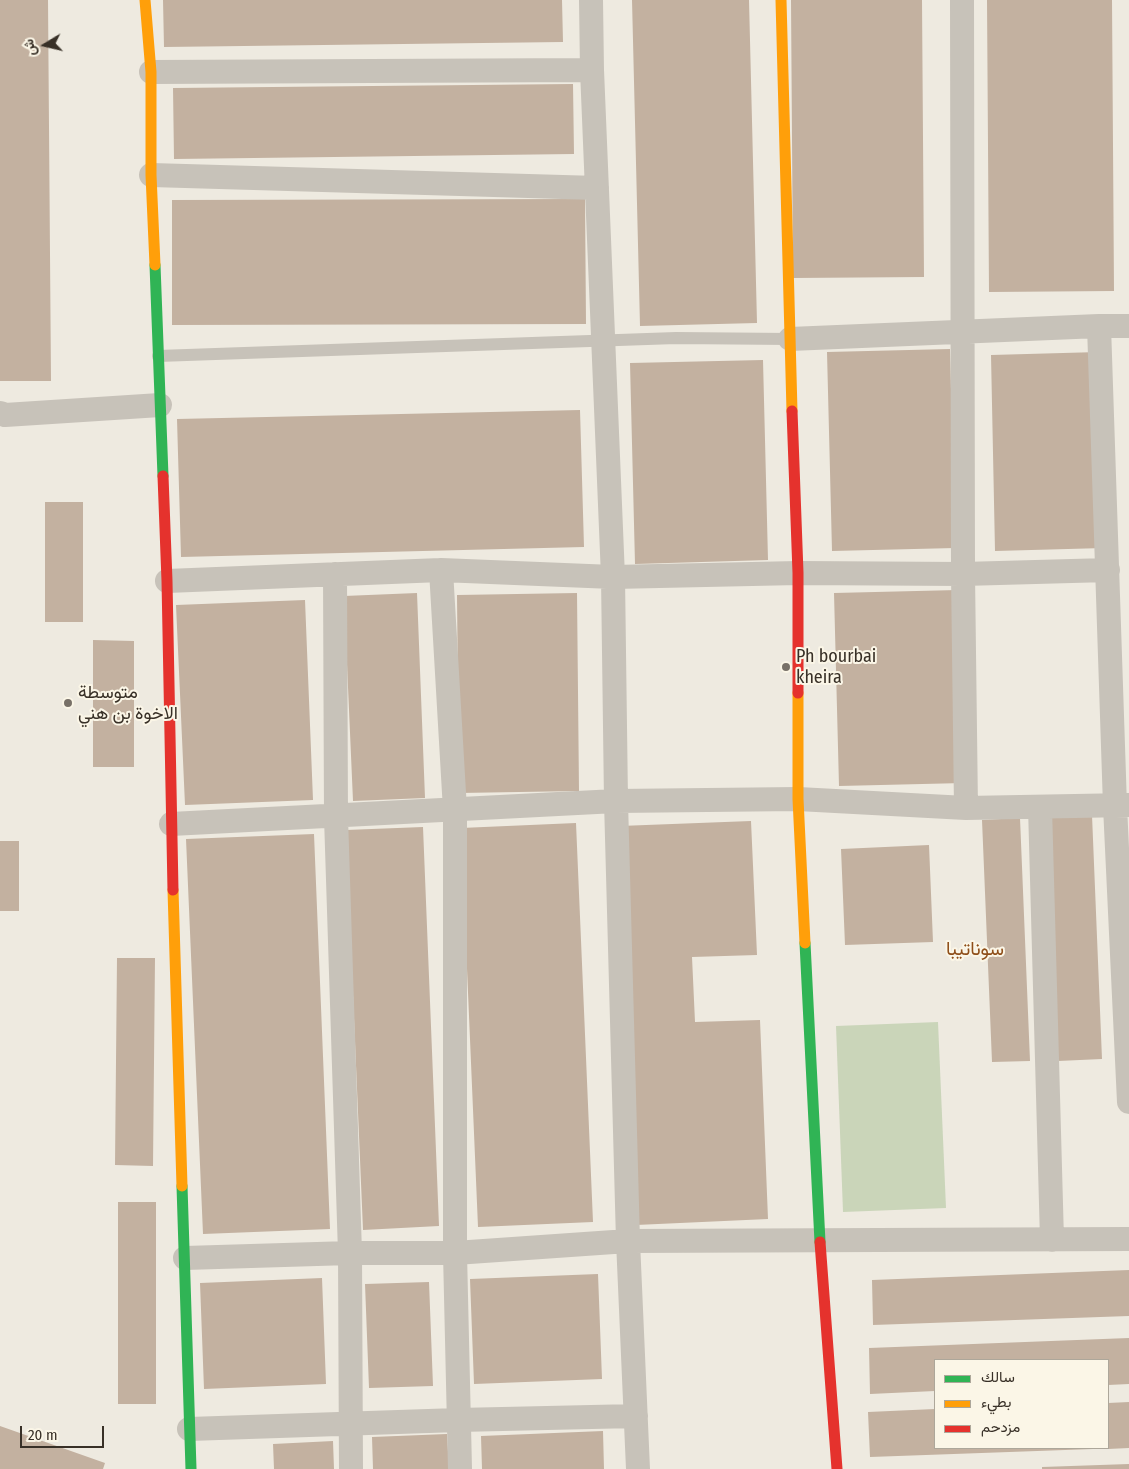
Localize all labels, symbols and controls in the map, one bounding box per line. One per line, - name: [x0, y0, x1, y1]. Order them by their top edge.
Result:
- north arrow: [20, 20, 70, 70]
- text: ش: [20, 38, 39, 57]
- place label: Ph bourbai kheira: [796, 646, 876, 689]
- marker: Ph bourbai kheira: [780, 661, 792, 673]
- place label: متوسطة الاخوة بن هني: [78, 682, 178, 724]
- marker: متوسطة الاخوة بن هني: [62, 697, 74, 709]
- district label: سوناتيبا: [946, 939, 1004, 961]
- legend: [934, 1359, 1109, 1449]
- text: سالك: [981, 1368, 1015, 1386]
- text: بطيء: [981, 1393, 1011, 1411]
- scale bar: [22, 1416, 106, 1448]
- text: مزدحم: [981, 1418, 1020, 1436]
- text: 20 m: [28, 1426, 58, 1444]

